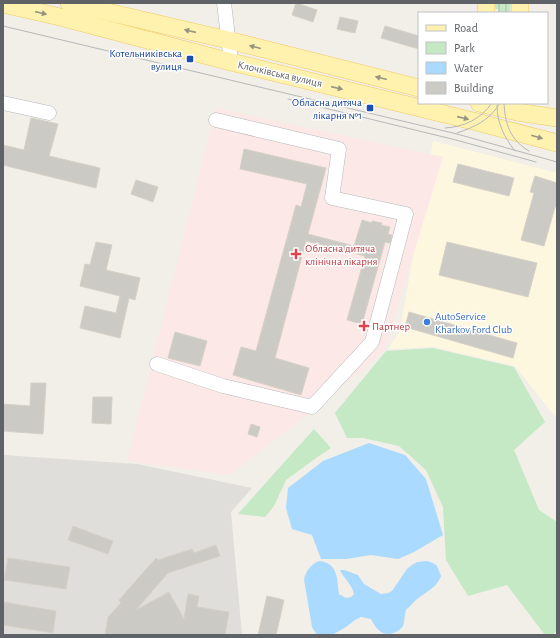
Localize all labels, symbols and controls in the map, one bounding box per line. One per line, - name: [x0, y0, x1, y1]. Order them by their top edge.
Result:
- one-way arrow: [35, 10, 47, 16]
- legend: [418, 12, 548, 104]
- text: Road: [454, 22, 478, 34]
- one-way arrow: [184, 28, 196, 34]
- text: Park: [454, 42, 475, 54]
- one-way arrow: [249, 44, 261, 50]
- place label: Котельниківська вулиця: [109, 48, 182, 72]
- marker: Котельниківська вулиця: [185, 54, 195, 64]
- street label: Клочківська вулиця: [237, 59, 323, 89]
- text: Water: [454, 62, 483, 74]
- one-way arrow: [375, 75, 387, 81]
- text: Building: [454, 82, 494, 94]
- one-way arrow: [331, 85, 343, 91]
- place label: Обласна дитяча лікарня №1: [292, 97, 362, 121]
- marker: Обласна дитяча лікарня №1: [365, 103, 375, 113]
- one-way arrow: [457, 116, 469, 122]
- one-way arrow: [531, 134, 543, 140]
- place label: Обласна дитяча клінічна лікарня: [305, 243, 378, 267]
- marker: Обласна дитяча клінічна лікарня: [290, 248, 302, 260]
- place label: AutoService Kharkov Ford Club: [435, 311, 513, 335]
- marker: AutoService Kharkov Ford Club: [422, 317, 432, 327]
- marker: Партнер: [359, 321, 369, 331]
- place label: Партнер: [372, 321, 410, 332]

